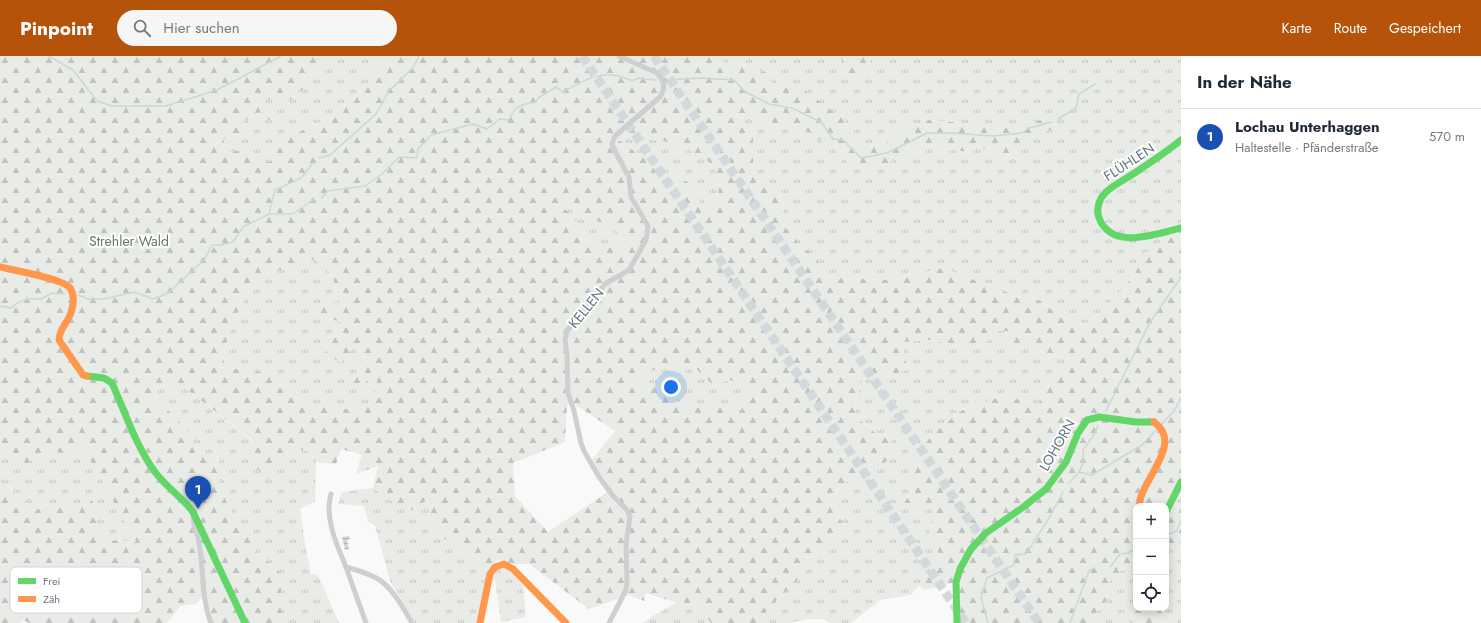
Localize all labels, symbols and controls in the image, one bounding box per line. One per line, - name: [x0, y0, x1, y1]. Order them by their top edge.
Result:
- search box: [117, 10, 397, 46]
- text: Pinpoint: [20, 15, 93, 42]
- icon: search: [131, 17, 153, 39]
- text: Hier suchen: [163, 17, 240, 39]
- text: Karte: [1282, 18, 1312, 38]
- text: Route: [1334, 18, 1367, 38]
- text: Gespeichert: [1389, 18, 1461, 38]
- text: In der Nähe: [1197, 70, 1292, 94]
- text: Lochau Unterhaggen: [1235, 116, 1380, 138]
- text: 1: [1207, 127, 1213, 146]
- text: 570 m: [1429, 127, 1465, 146]
- street label: FLÜHLEN: [1100, 138, 1158, 186]
- text: Haltestelle · Pfänderstraße: [1235, 138, 1378, 157]
- park label: Strehler Wald: [89, 231, 169, 251]
- street label: KELLEN: [564, 284, 608, 332]
- your location: [661, 377, 681, 397]
- street label: LOHORN: [1034, 415, 1080, 475]
- pin: 1: [185, 476, 211, 509]
- map controls: [1133, 503, 1169, 611]
- button: +: [1133, 503, 1169, 539]
- button: −: [1133, 539, 1169, 575]
- legend: [10, 567, 142, 613]
- text: Frei: [43, 573, 61, 589]
- button: locate: [1133, 575, 1169, 611]
- text: Zäh: [43, 591, 60, 607]

